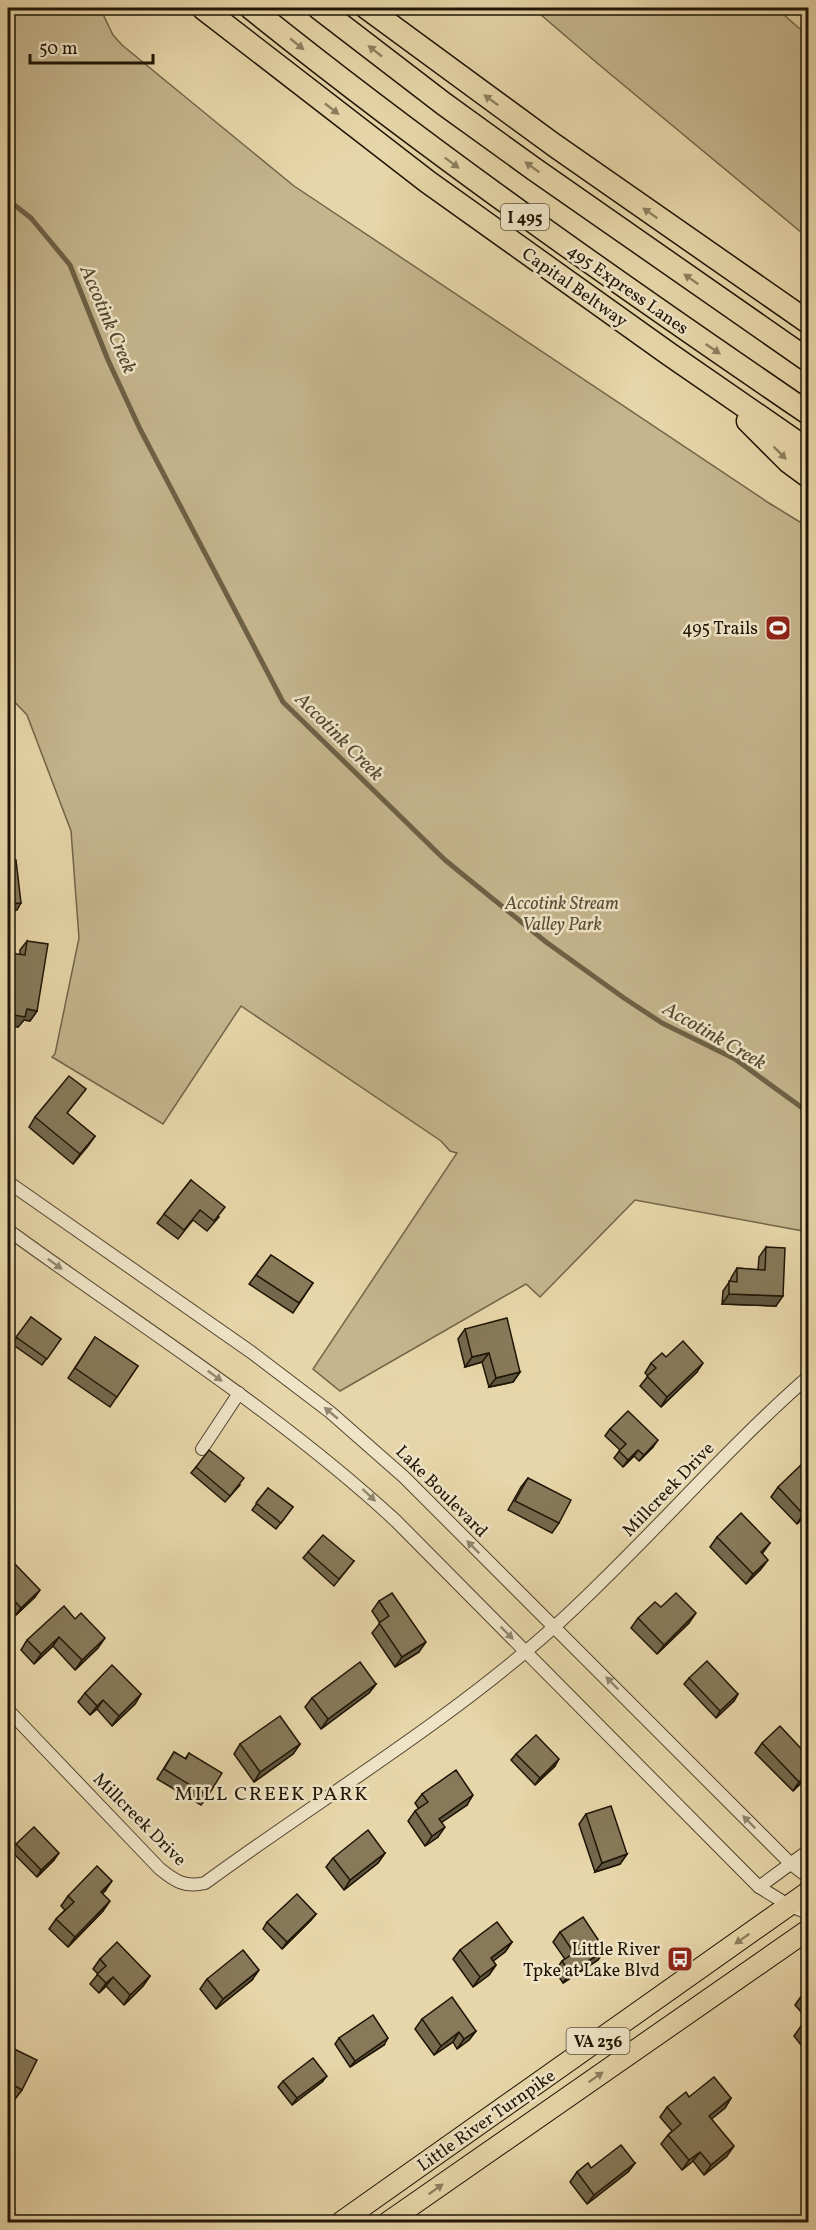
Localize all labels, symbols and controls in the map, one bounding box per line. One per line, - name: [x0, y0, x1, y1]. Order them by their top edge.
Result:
- scale bar: [30, 27, 153, 65]
- text: 50 m: [39, 37, 78, 62]
- one-way arrow: [289, 38, 305, 51]
- one-way arrow: [367, 44, 383, 57]
- one-way arrow: [483, 94, 499, 106]
- one-way arrow: [324, 102, 339, 114]
- one-way arrow: [444, 156, 460, 169]
- one-way arrow: [524, 161, 540, 173]
- road number: I 495: [501, 204, 549, 230]
- one-way arrow: [642, 207, 658, 219]
- street label: 495 Express Lanes: [561, 239, 693, 342]
- street label: Capital Beltway: [516, 242, 632, 334]
- water label: Accotink Creek: [71, 260, 143, 378]
- one-way arrow: [683, 274, 699, 285]
- one-way arrow: [705, 343, 721, 355]
- one-way arrow: [773, 446, 788, 460]
- sports icon: 495 Trails: [763, 613, 793, 643]
- place label: 495 Trails: [682, 617, 758, 642]
- water label: Accotink Creek: [287, 686, 389, 788]
- park label: Accotink Stream Valley Park: [504, 892, 619, 938]
- water label: Accotink Creek: [656, 995, 771, 1078]
- one-way arrow: [46, 1258, 62, 1270]
- one-way arrow: [206, 1370, 222, 1382]
- one-way arrow: [324, 1407, 339, 1420]
- street label: Millcreek Drive: [617, 1437, 721, 1543]
- street label: Lake Boulevard: [389, 1440, 493, 1544]
- one-way arrow: [361, 1488, 376, 1502]
- one-way arrow: [466, 1539, 480, 1554]
- one-way arrow: [500, 1625, 514, 1640]
- one-way arrow: [606, 1677, 620, 1691]
- street label: Millcreek Drive: [87, 1768, 191, 1872]
- district label: MILL CREEK PARK: [175, 1781, 369, 1809]
- one-way arrow: [743, 1816, 757, 1830]
- one-way arrow: [735, 1933, 751, 1945]
- place label: Little River Tpke at Lake Blvd: [523, 1938, 660, 1984]
- bus stop icon: Little River Tpke at Lake Blvd: [665, 1944, 695, 1974]
- road number: VA 236: [566, 2028, 630, 2054]
- street label: Little River Turnpike: [413, 2064, 561, 2178]
- one-way arrow: [588, 2072, 604, 2083]
- one-way arrow: [428, 2183, 444, 2195]

